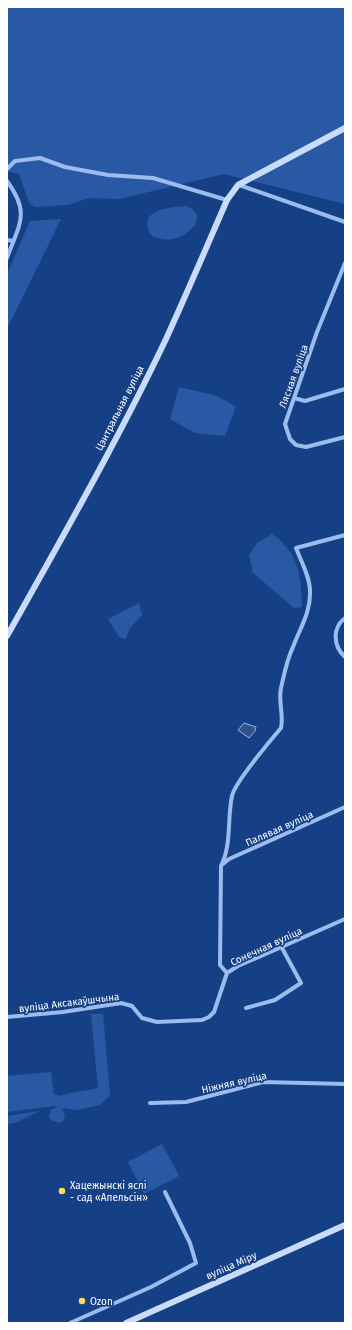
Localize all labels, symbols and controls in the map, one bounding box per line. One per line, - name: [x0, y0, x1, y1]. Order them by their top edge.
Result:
- street label: Лясная вуліца: [276, 343, 311, 410]
- street label: Цэнтральная вуліца: [92, 363, 147, 453]
- street label: Палявая вуліца: [243, 808, 315, 849]
- street label: Сонечная вуліца: [228, 924, 304, 969]
- street label: вуліца Аксакаўшчына: [18, 990, 120, 1015]
- street label: Ніжняя вуліца: [200, 1069, 268, 1096]
- place label: Хацежынскі яслі - сад «Апельсін»: [70, 1179, 148, 1204]
- marker: Хацежынскі яслі - сад «Апельсін»: [57, 1186, 67, 1196]
- street label: вуліца Міру: [204, 1248, 259, 1282]
- marker: Ozon: [77, 1296, 87, 1306]
- place label: Ozon: [90, 1296, 113, 1308]

